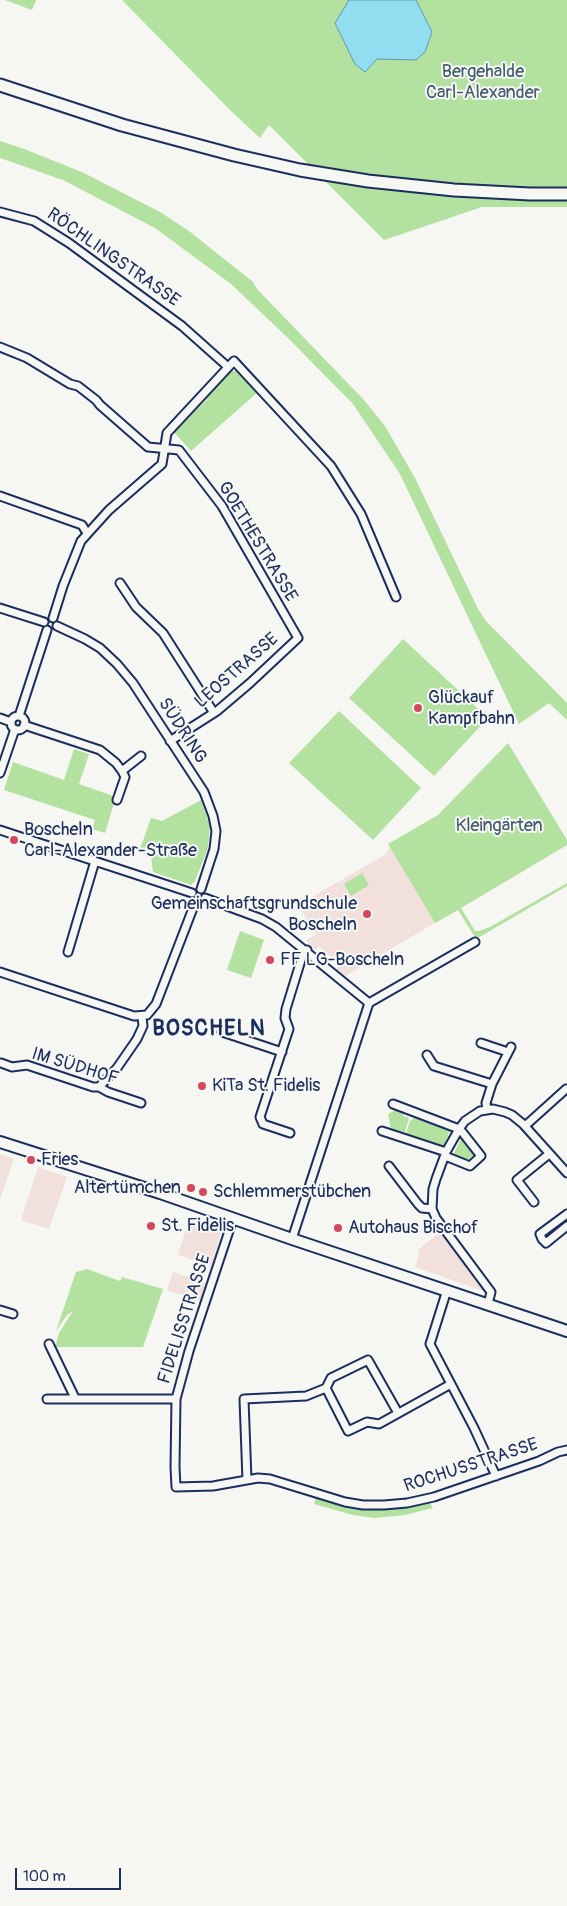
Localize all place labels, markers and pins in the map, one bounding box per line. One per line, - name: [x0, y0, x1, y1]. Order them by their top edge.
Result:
- place label: Glückauf Kampfbahn: [428, 687, 515, 730]
- marker: Glückauf Kampfbahn: [412, 702, 424, 714]
- place label: Boscheln Carl-Alexander-Straße: [24, 819, 197, 862]
- marker: Boscheln Carl-Alexander-Straße: [8, 834, 20, 846]
- place label: Gemeinschaftsgrundschule Boscheln: [151, 893, 357, 936]
- marker: Gemeinschaftsgrundschule Boscheln: [361, 908, 373, 920]
- place label: FF LG-Boscheln: [280, 949, 404, 971]
- marker: FF LG-Boscheln: [264, 954, 276, 966]
- place label: KiTa St. Fidelis: [212, 1075, 320, 1097]
- marker: KiTa St. Fidelis: [196, 1080, 208, 1092]
- place label: Fries: [41, 1149, 78, 1171]
- marker: Fries: [25, 1154, 37, 1166]
- place label: Altertümchen: [74, 1177, 181, 1199]
- place label: Schlemmerstübchen: [213, 1181, 371, 1203]
- marker: Altertümchen: [185, 1182, 197, 1194]
- marker: Schlemmerstübchen: [197, 1186, 209, 1198]
- place label: St. Fidelis: [161, 1215, 234, 1237]
- place label: Autohaus Bischof: [348, 1217, 478, 1239]
- marker: St. Fidelis: [145, 1220, 157, 1232]
- marker: Autohaus Bischof: [332, 1222, 344, 1234]

